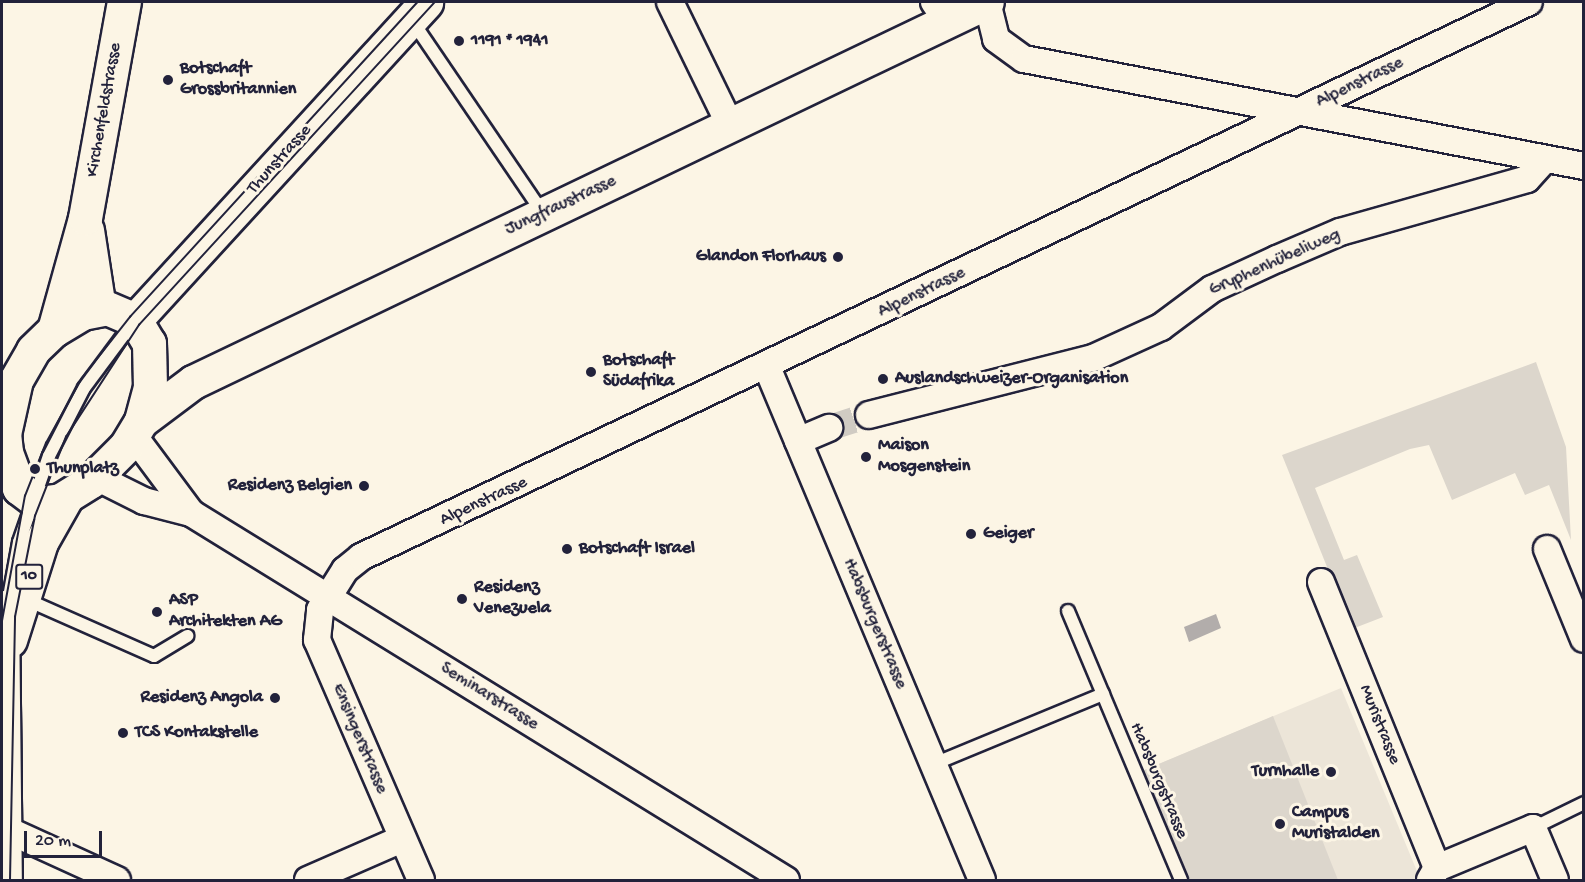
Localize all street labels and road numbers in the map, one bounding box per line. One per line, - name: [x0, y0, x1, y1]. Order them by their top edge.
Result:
- street label: Kirchenfeldstrasse: [83, 41, 127, 179]
- street label: Alpenstrasse: [1313, 53, 1407, 113]
- street label: Thunstrasse: [243, 121, 317, 199]
- street label: Jungfraustrasse: [502, 171, 620, 241]
- street label: Gryphenhübeliweg: [1206, 224, 1344, 302]
- street label: Alpenstrasse: [875, 263, 969, 323]
- street label: Alpenstrasse: [437, 472, 531, 532]
- street label: Habsburgerstrasse: [837, 556, 911, 692]
- road number: 10: [14, 564, 44, 590]
- street label: Seminarstrasse: [436, 658, 542, 736]
- street label: Ensingerstrasse: [326, 681, 392, 797]
- street label: Muristrasse: [1353, 682, 1405, 768]
- street label: Habsburgstrasse: [1124, 720, 1192, 842]

